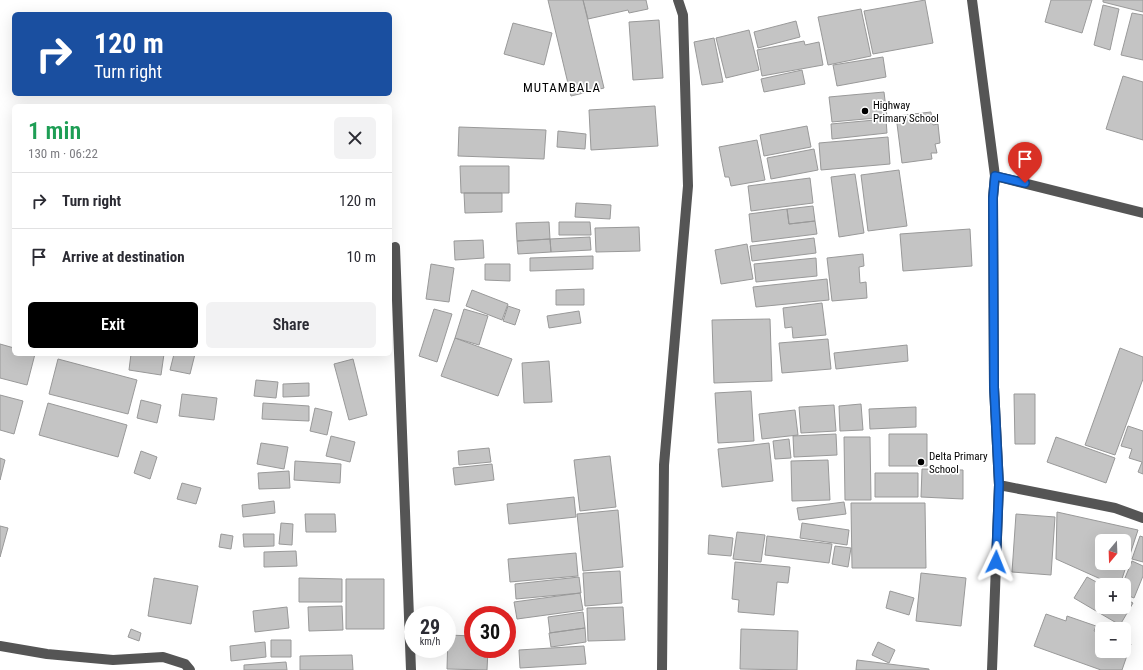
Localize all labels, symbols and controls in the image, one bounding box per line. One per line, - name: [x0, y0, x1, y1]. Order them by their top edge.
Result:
- text: 120 m: [94, 27, 164, 60]
- icon: right: [28, 28, 80, 80]
- text: Turn right: [94, 61, 162, 82]
- district label: MUTAMBALA: [523, 80, 601, 95]
- place label: Highway Primary School: [873, 99, 939, 125]
- marker: Highway Primary School: [860, 106, 870, 116]
- text: 1 min: [28, 117, 81, 145]
- button: close: [334, 117, 376, 159]
- pin: [1008, 142, 1042, 183]
- text: 130 m · 06:22: [28, 146, 98, 161]
- icon: arrive: [1014, 148, 1036, 170]
- icon: right: [28, 190, 50, 212]
- text: Turn right: [62, 192, 121, 210]
- text: 120 m: [339, 192, 376, 210]
- icon: arrive: [28, 246, 50, 268]
- text: Arrive at destination: [62, 248, 185, 266]
- text: 10 m: [346, 248, 376, 266]
- button: Exit: [28, 302, 198, 348]
- button: Share: [206, 302, 376, 348]
- place label: Delta Primary School: [929, 450, 988, 476]
- marker: Delta Primary School: [916, 457, 926, 467]
- north arrow: [1095, 534, 1131, 570]
- map controls: [1095, 534, 1131, 658]
- position arrow: [975, 541, 1017, 583]
- button: +: [1095, 578, 1131, 614]
- speed limit sign: 30: [464, 606, 516, 658]
- text: 29: [420, 615, 440, 639]
- button: −: [1095, 622, 1131, 658]
- text: km/h: [420, 636, 440, 647]

